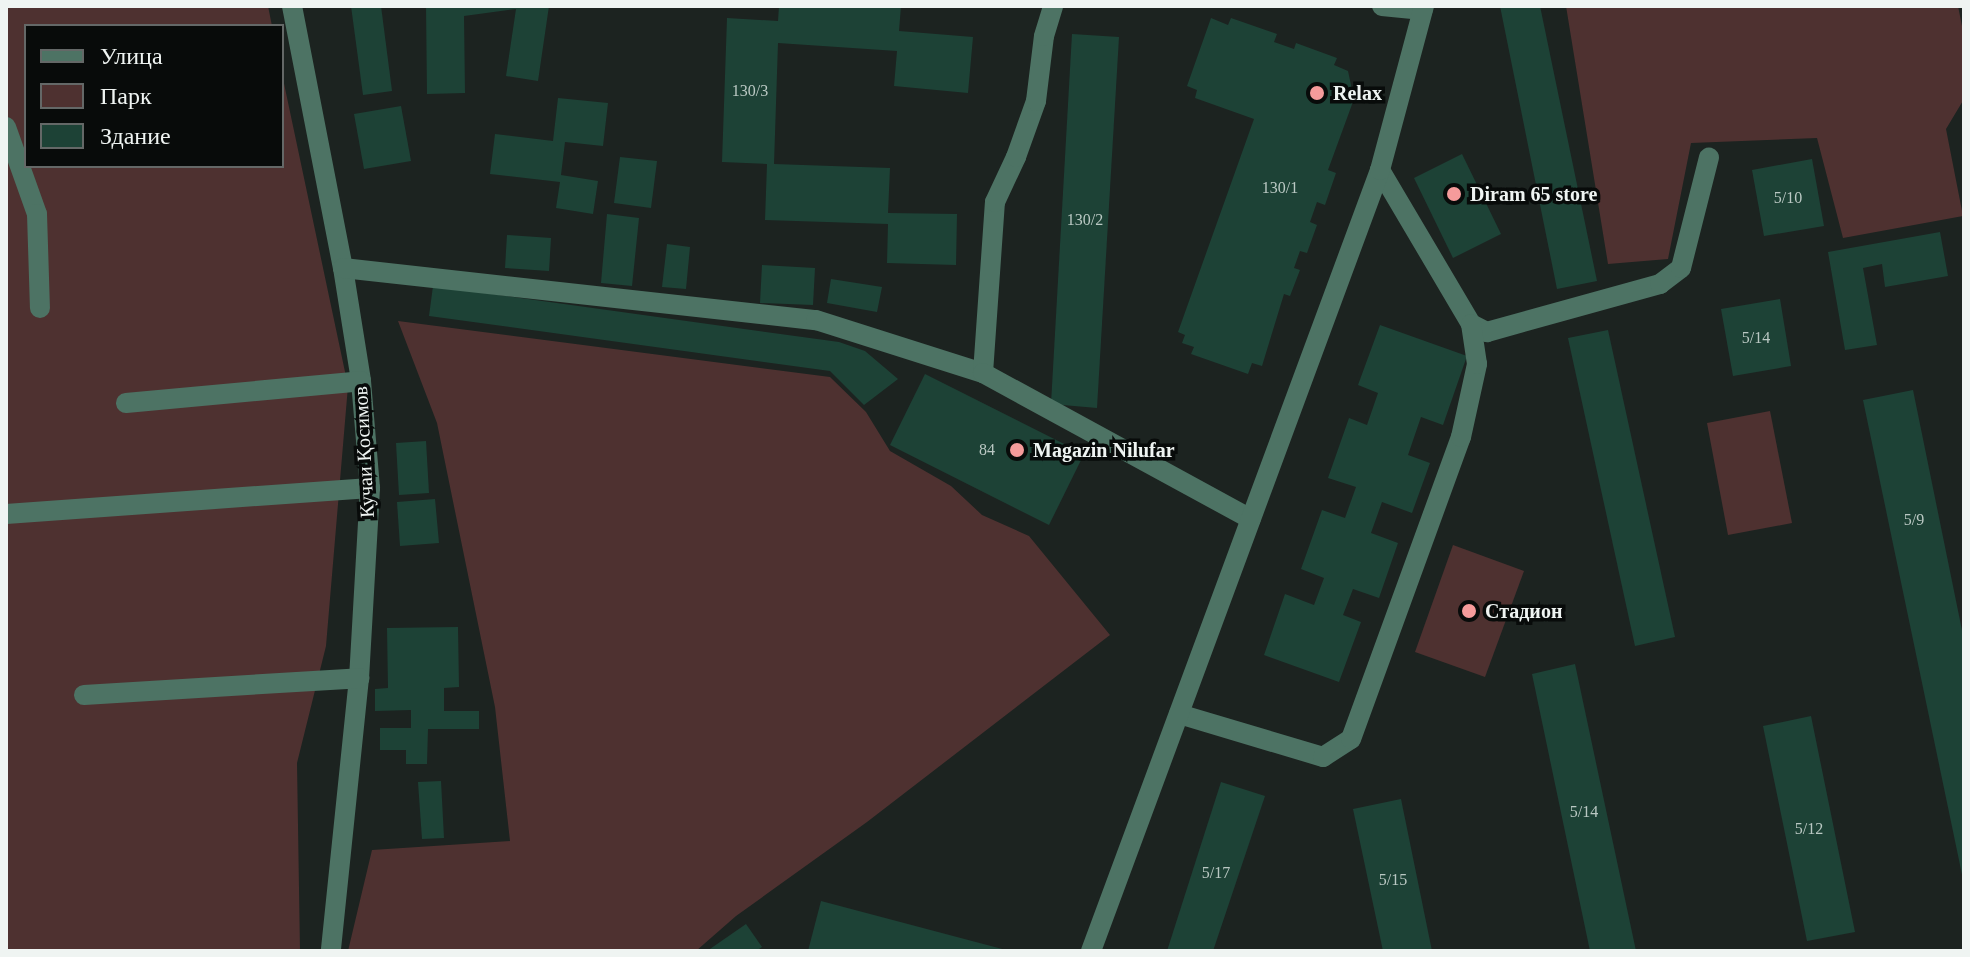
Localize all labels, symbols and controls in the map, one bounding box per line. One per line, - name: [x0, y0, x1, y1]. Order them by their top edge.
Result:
- legend: [24, 24, 284, 168]
- text: Улица: [100, 43, 163, 69]
- house number: 130/3: [732, 81, 768, 101]
- place label: Relax: [1333, 81, 1382, 105]
- text: Парк: [100, 83, 152, 109]
- marker: Relax: [1308, 84, 1326, 102]
- text: Здание: [100, 123, 171, 149]
- house number: 130/1: [1262, 178, 1298, 198]
- place label: Diram 65 store: [1470, 182, 1597, 206]
- marker: Diram 65 store: [1445, 185, 1463, 203]
- house number: 5/10: [1774, 188, 1802, 208]
- house number: 130/2: [1067, 210, 1103, 230]
- house number: 5/14: [1742, 328, 1770, 348]
- street label: Кучаи Қосимов: [349, 385, 379, 519]
- place label: Magazin Nilufar: [1033, 438, 1175, 462]
- house number: 84: [979, 440, 995, 460]
- marker: Magazin Nilufar: [1008, 441, 1026, 459]
- house number: 5/9: [1904, 510, 1924, 530]
- place label: Стадион: [1485, 599, 1562, 623]
- marker: Стадион: [1460, 602, 1478, 620]
- house number: 5/14: [1570, 802, 1598, 822]
- house number: 5/12: [1795, 819, 1823, 839]
- house number: 5/17: [1202, 863, 1230, 883]
- house number: 5/15: [1379, 870, 1407, 890]

